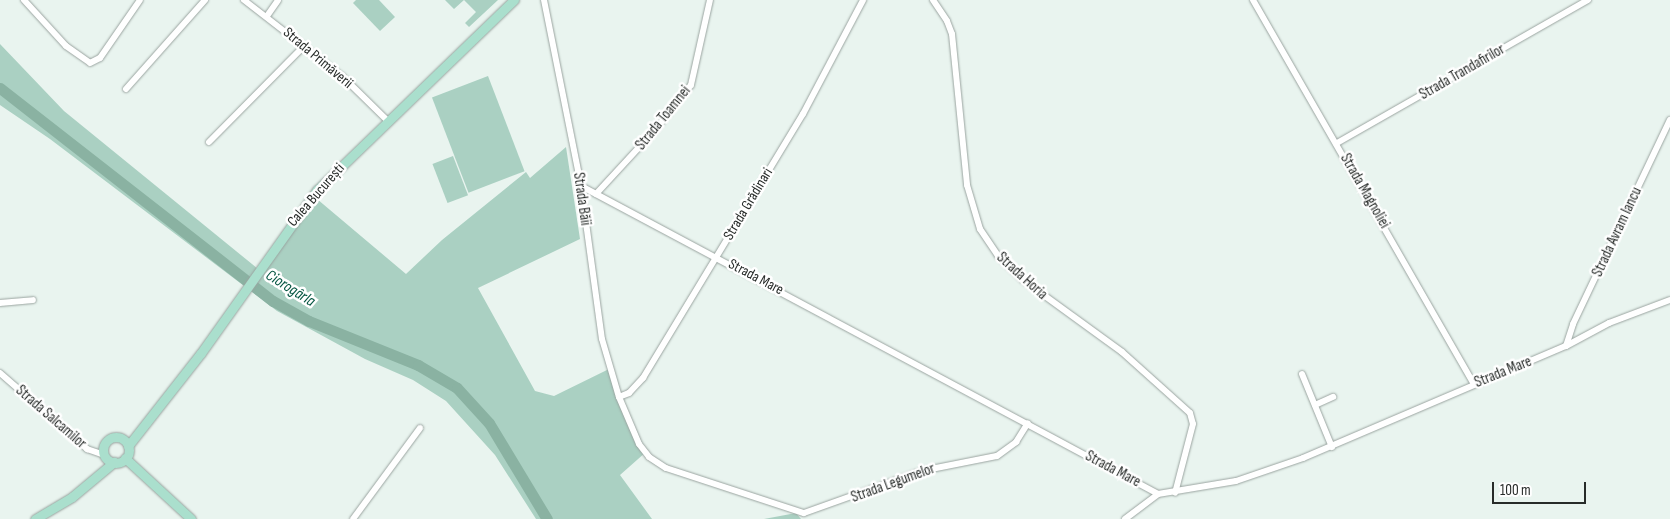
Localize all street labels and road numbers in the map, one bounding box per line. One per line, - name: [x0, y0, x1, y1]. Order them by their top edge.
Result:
- street label: Strada Primăverii: [279, 24, 357, 92]
- street label: Strada Trandafirilor: [1416, 40, 1508, 104]
- street label: Strada Toamnei: [632, 82, 694, 154]
- street label: Strada Magnoliei: [1336, 150, 1394, 232]
- street label: Calea București: [284, 160, 348, 230]
- street label: Strada Grădinari: [719, 165, 777, 243]
- street label: Strada Băii: [569, 171, 595, 227]
- street label: Strada Avram Iancu: [1588, 184, 1646, 280]
- street label: Strada Horia: [993, 249, 1051, 303]
- street label: Strada Mare: [725, 255, 787, 299]
- street label: Strada Mare: [1472, 352, 1534, 392]
- street label: Strada Salcamilor: [12, 381, 90, 453]
- street label: Strada Mare: [1082, 447, 1144, 491]
- street label: Strada Legumelor: [849, 460, 937, 506]

